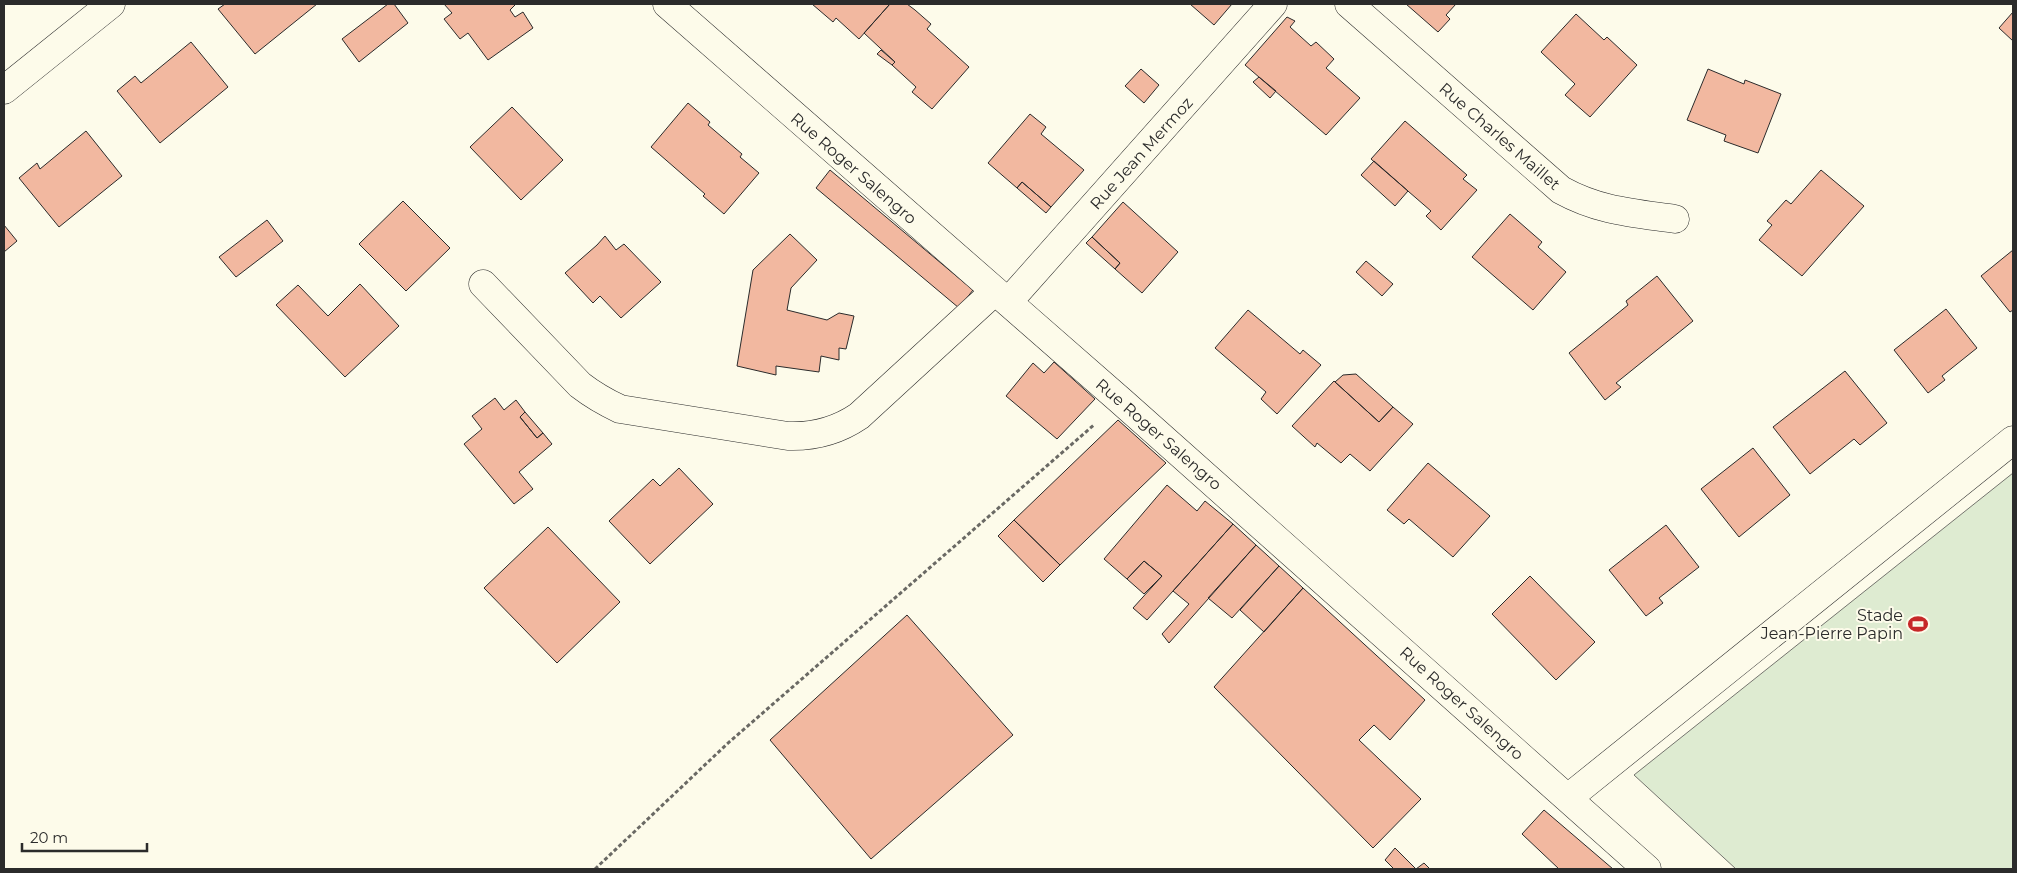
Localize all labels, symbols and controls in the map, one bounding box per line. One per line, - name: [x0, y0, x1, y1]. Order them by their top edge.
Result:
- street label: Rue Charles Maillet: [1435, 79, 1564, 194]
- street label: Rue Jean Mermoz: [1086, 93, 1197, 213]
- street label: Rue Roger Salengro: [787, 109, 920, 228]
- street label: Rue Roger Salengro: [1092, 375, 1225, 494]
- place label: Stade Jean-Pierre Papin: [1760, 606, 1903, 643]
- sports icon: Stade Jean-Pierre Papin: [1907, 613, 1929, 635]
- street label: Rue Roger Salengro: [1396, 643, 1528, 764]
- scale bar: [22, 820, 148, 852]
- text: 20 m: [30, 828, 68, 847]

